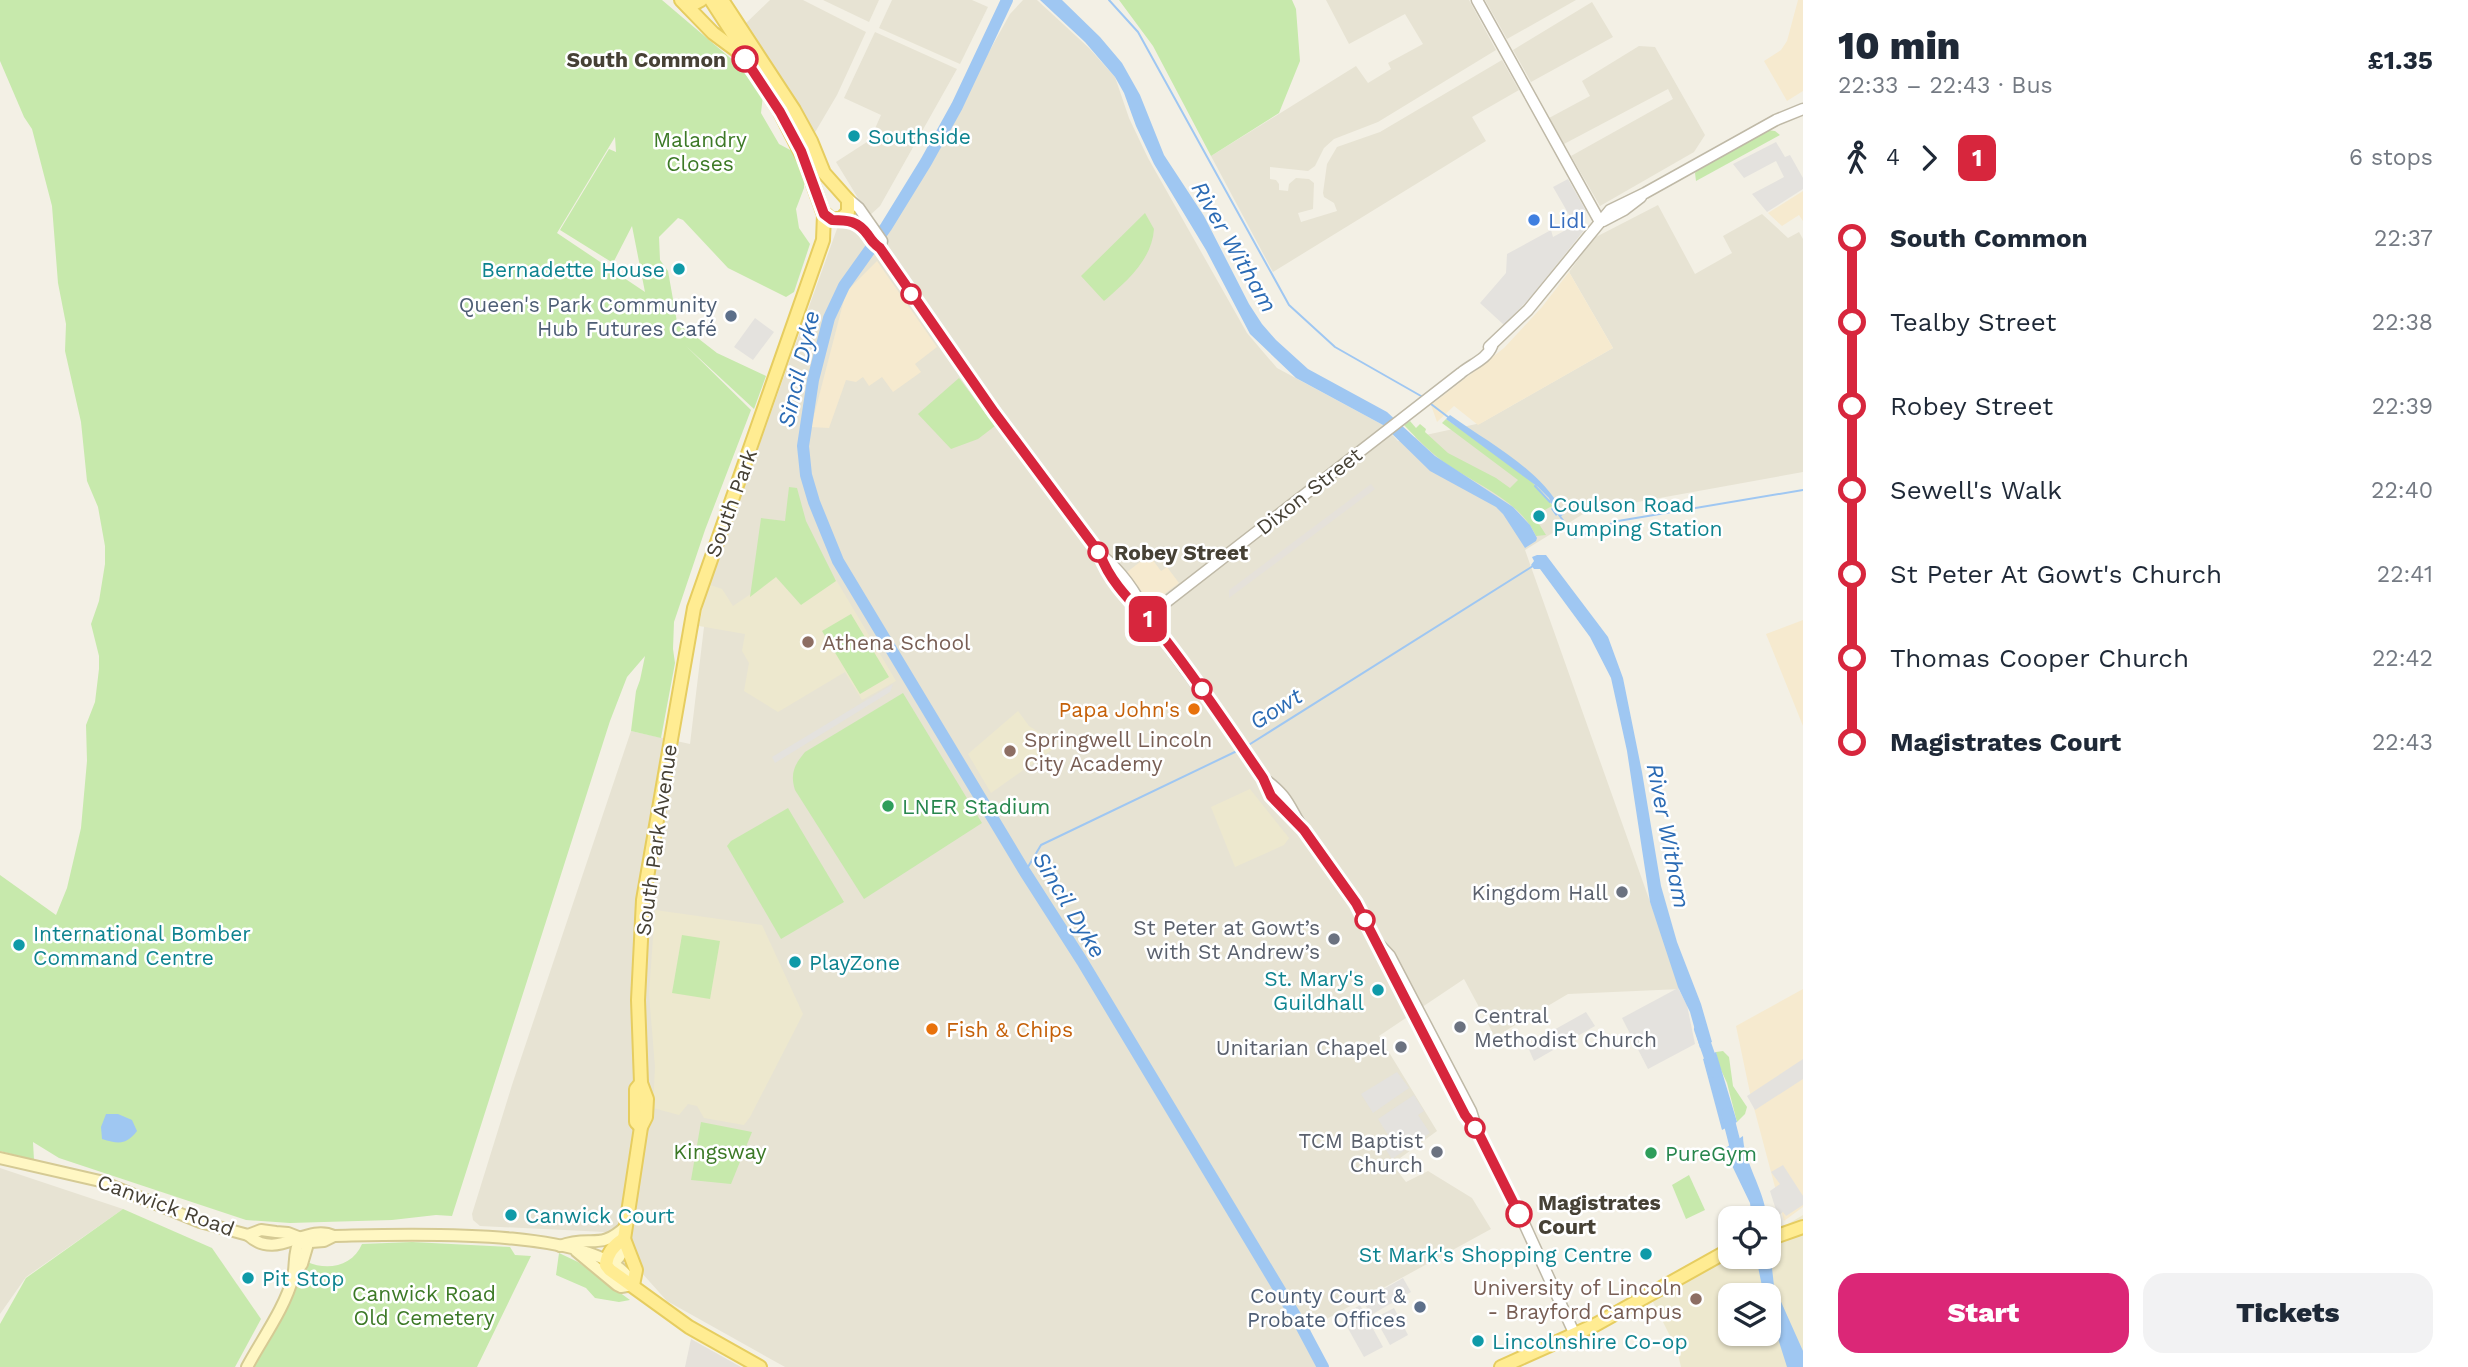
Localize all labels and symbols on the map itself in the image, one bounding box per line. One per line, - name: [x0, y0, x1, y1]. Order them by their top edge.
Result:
- marker: South Common: [732, 46, 758, 72]
- place label: South Common: [566, 47, 726, 72]
- place label: Southside: [868, 124, 971, 149]
- park label: Malandry Closes: [653, 127, 747, 176]
- marker: Southside: [846, 128, 862, 144]
- water label: River Witham: [1186, 177, 1282, 317]
- place label: Lidl: [1548, 208, 1586, 233]
- marker: Lidl: [1526, 212, 1542, 228]
- place label: Bernadette House: [481, 257, 665, 282]
- marker: Bernadette House: [671, 261, 687, 277]
- unlabelled marker: [901, 284, 921, 304]
- place label: Queen's Park Community Hub Futures Café: [459, 292, 717, 341]
- marker: Queen's Park Community Hub Futures Café: [723, 308, 739, 324]
- water label: Sincil Dyke: [772, 308, 826, 430]
- street label: Dixon Street: [1251, 442, 1367, 540]
- street label: South Park: [700, 445, 762, 560]
- place label: Coulson Road Pumping Station: [1553, 492, 1723, 541]
- marker: Coulson Road Pumping Station: [1531, 508, 1547, 524]
- place label: Robey Street: [1114, 540, 1248, 565]
- marker: Robey Street: [1088, 542, 1108, 562]
- line badge: 1: [1125, 596, 1171, 642]
- place label: Athena School: [822, 630, 971, 655]
- marker: Athena School: [800, 634, 816, 650]
- unlabelled marker: [1192, 679, 1212, 699]
- water label: Gowt: [1245, 682, 1308, 735]
- place label: Papa John's: [1059, 697, 1180, 722]
- marker: Papa John's: [1186, 701, 1202, 717]
- place label: Springwell Lincoln City Academy: [1024, 727, 1212, 776]
- street label: South Park Avenue: [630, 743, 682, 937]
- marker: Springwell Lincoln City Academy: [1002, 743, 1018, 759]
- water label: River Witham: [1641, 761, 1695, 911]
- place label: LNER Stadium: [902, 794, 1050, 819]
- marker: LNER Stadium: [880, 798, 896, 814]
- water label: Sincil Dyke: [1027, 847, 1111, 963]
- place label: Kingdom Hall: [1472, 880, 1609, 905]
- marker: Kingdom Hall: [1614, 884, 1630, 900]
- unlabelled marker: [1355, 910, 1375, 930]
- place label: St Peter at Gowt’s with St Andrew’s: [1133, 915, 1320, 964]
- place label: International Bomber Command Centre: [33, 921, 251, 970]
- marker: St Peter at Gowt’s with St Andrew’s: [1326, 931, 1342, 947]
- marker: International Bomber Command Centre: [11, 937, 27, 953]
- place label: PlayZone: [809, 950, 900, 975]
- marker: PlayZone: [787, 954, 803, 970]
- place label: St. Mary's Guildhall: [1264, 966, 1365, 1015]
- marker: St. Mary's Guildhall: [1370, 982, 1386, 998]
- place label: Central Methodist Church: [1474, 1003, 1657, 1052]
- place label: Fish & Chips: [946, 1017, 1073, 1042]
- marker: Central Methodist Church: [1452, 1019, 1468, 1035]
- marker: Fish & Chips: [924, 1021, 940, 1037]
- place label: Unitarian Chapel: [1216, 1035, 1388, 1060]
- marker: Unitarian Chapel: [1393, 1039, 1409, 1055]
- unlabelled marker: [1465, 1118, 1485, 1138]
- place label: TCM Baptist Church: [1298, 1128, 1423, 1177]
- park label: Kingsway: [673, 1139, 767, 1164]
- place label: PureGym: [1665, 1141, 1757, 1166]
- marker: TCM Baptist Church: [1429, 1144, 1445, 1160]
- marker: PureGym: [1643, 1145, 1659, 1161]
- street label: Canwick Road: [94, 1169, 238, 1241]
- place label: Magistrates Court: [1538, 1190, 1661, 1239]
- marker: Magistrates Court: [1506, 1201, 1532, 1227]
- place label: Canwick Court: [525, 1203, 675, 1228]
- marker: Canwick Court: [503, 1207, 519, 1223]
- place label: St Mark's Shopping Centre: [1359, 1242, 1632, 1267]
- marker: St Mark's Shopping Centre: [1638, 1246, 1654, 1262]
- place label: Pit Stop: [262, 1266, 344, 1291]
- marker: Pit Stop: [240, 1270, 256, 1286]
- place label: University of Lincoln - Brayford Campus: [1473, 1275, 1682, 1324]
- park label: Canwick Road Old Cemetery: [352, 1281, 496, 1330]
- place label: County Court & Probate Offices: [1247, 1283, 1407, 1332]
- marker: University of Lincoln - Brayford Campus: [1688, 1291, 1704, 1307]
- marker: County Court & Probate Offices: [1412, 1299, 1428, 1315]
- place label: Lincolnshire Co-op: [1492, 1329, 1688, 1354]
- marker: Lincolnshire Co-op: [1470, 1333, 1486, 1349]

